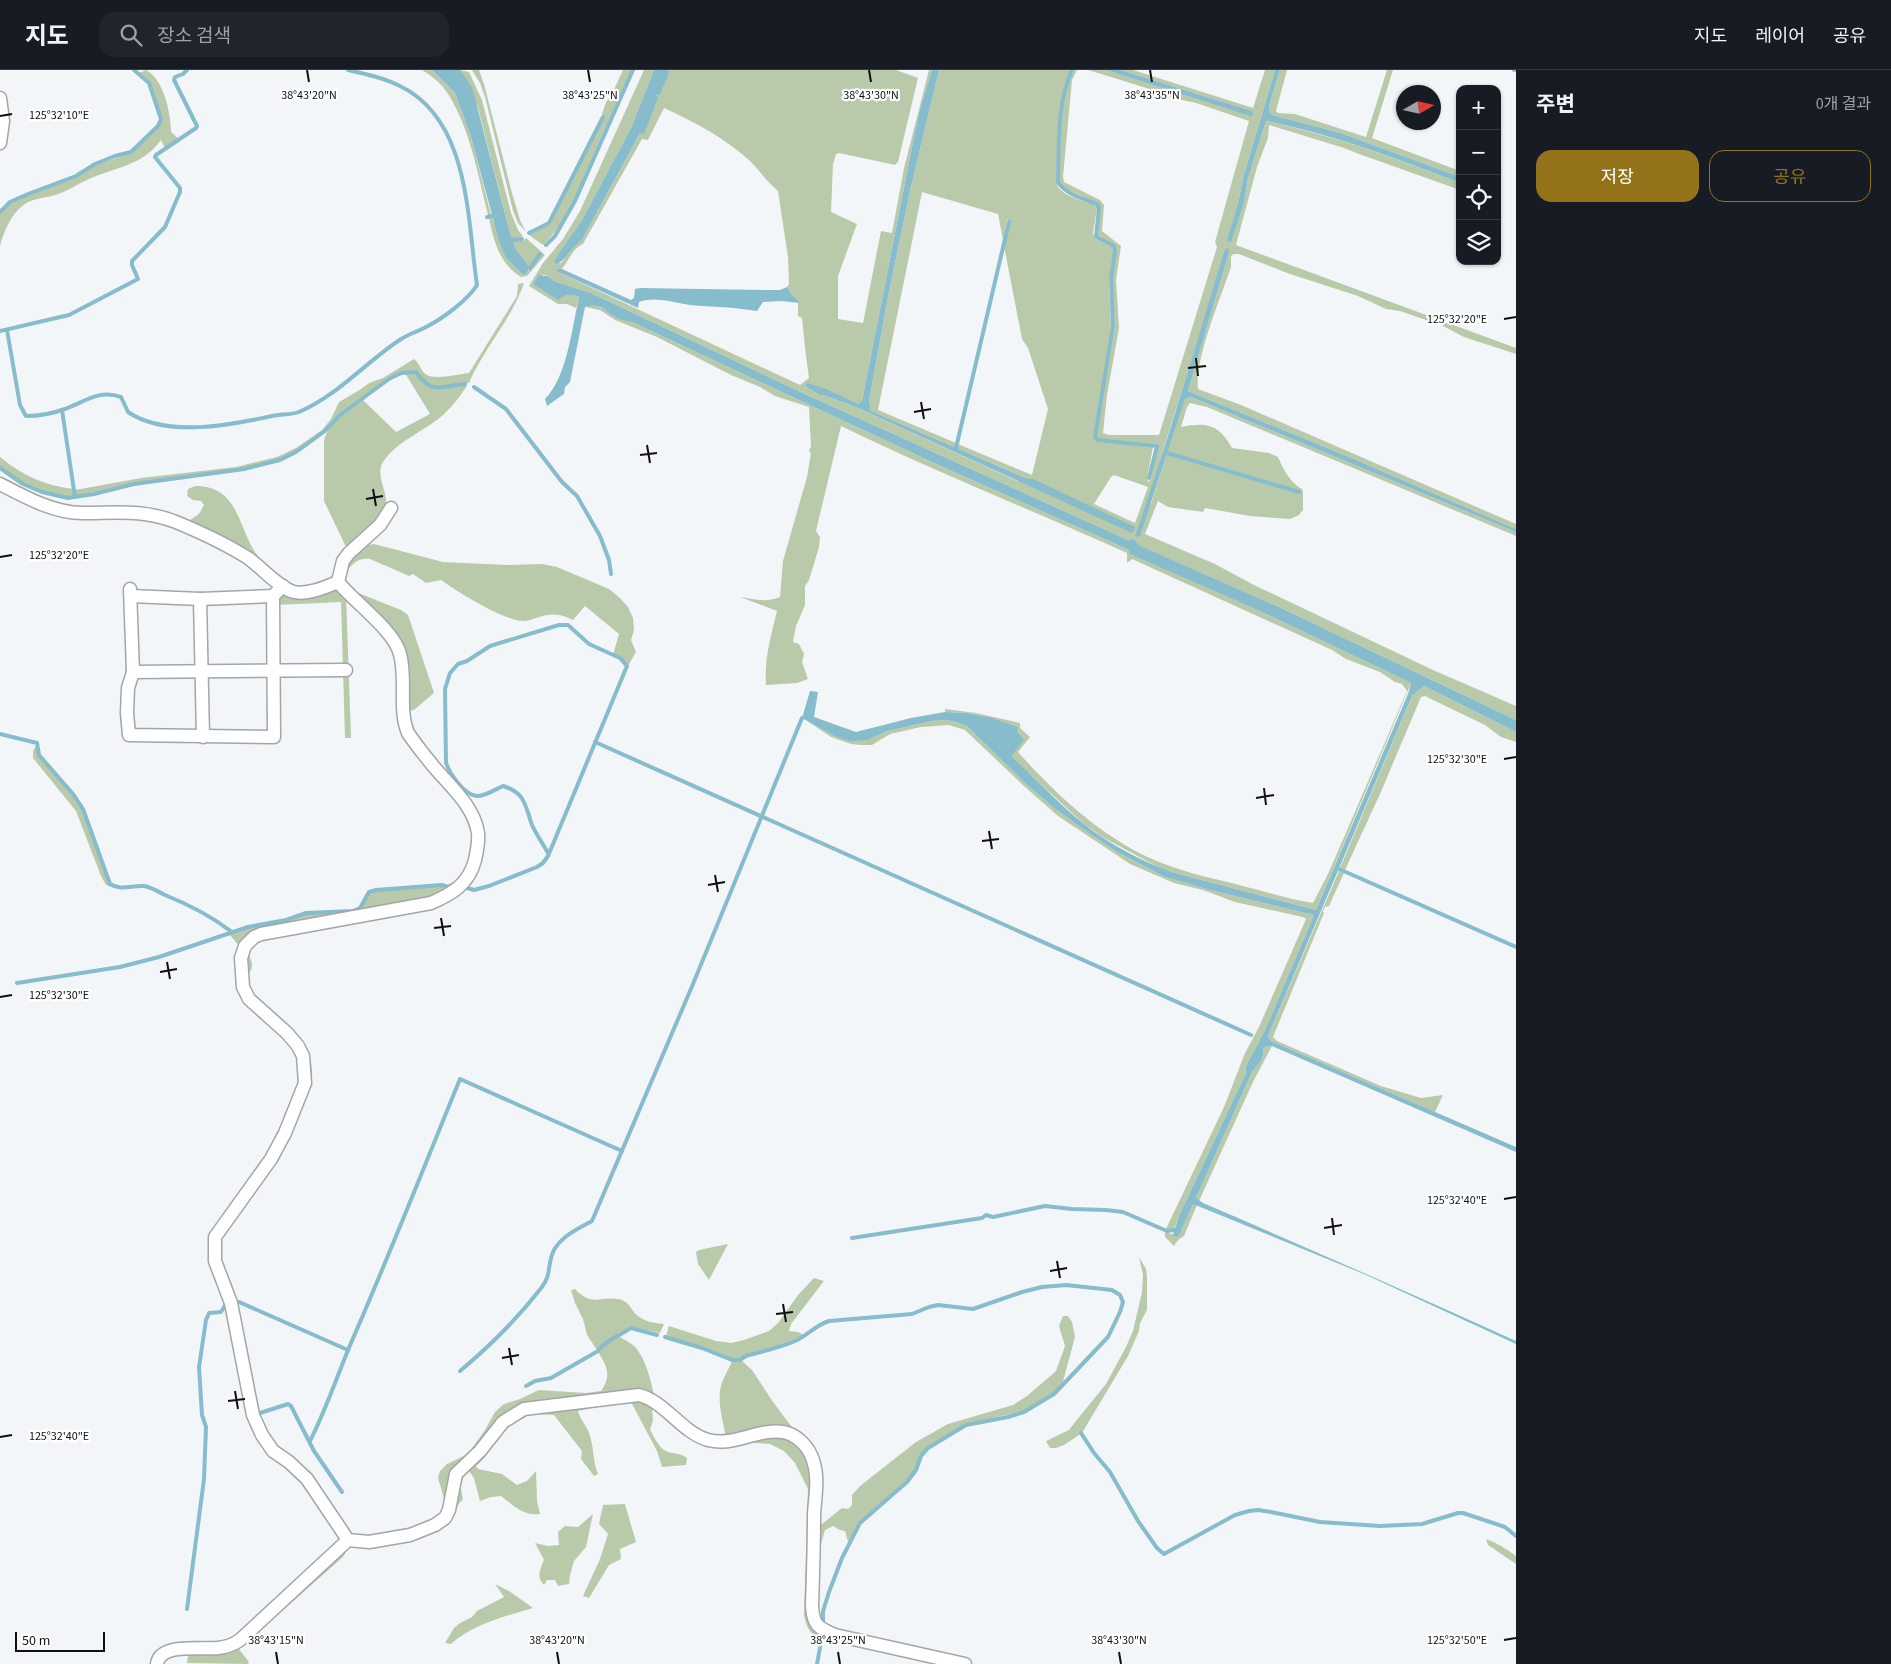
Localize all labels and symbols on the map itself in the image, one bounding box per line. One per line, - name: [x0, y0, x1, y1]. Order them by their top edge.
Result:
- north arrow: [1396, 85, 1441, 130]
- text: 38°43'20"N: [281, 87, 337, 104]
- text: 38°43'25"N: [562, 87, 618, 104]
- text: 38°43'30"N: [843, 87, 899, 104]
- text: 38°43'35"N: [1124, 87, 1180, 104]
- text: 125°32'10"E: [29, 107, 89, 124]
- text: 125°32'20"E: [1427, 311, 1487, 328]
- text: 125°32'20"E: [29, 547, 89, 564]
- text: 125°32'30"E: [1427, 751, 1487, 768]
- text: 125°32'30"E: [29, 987, 89, 1004]
- text: 125°32'40"E: [1427, 1192, 1487, 1209]
- text: 125°32'40"E: [29, 1428, 89, 1445]
- scale bar: [15, 1629, 105, 1652]
- text: 38°43'15"N: [248, 1632, 304, 1649]
- text: 38°43'20"N: [529, 1632, 585, 1649]
- text: 38°43'25"N: [810, 1632, 866, 1649]
- text: 38°43'30"N: [1091, 1632, 1147, 1649]
- text: 125°32'50"E: [1427, 1632, 1487, 1649]

